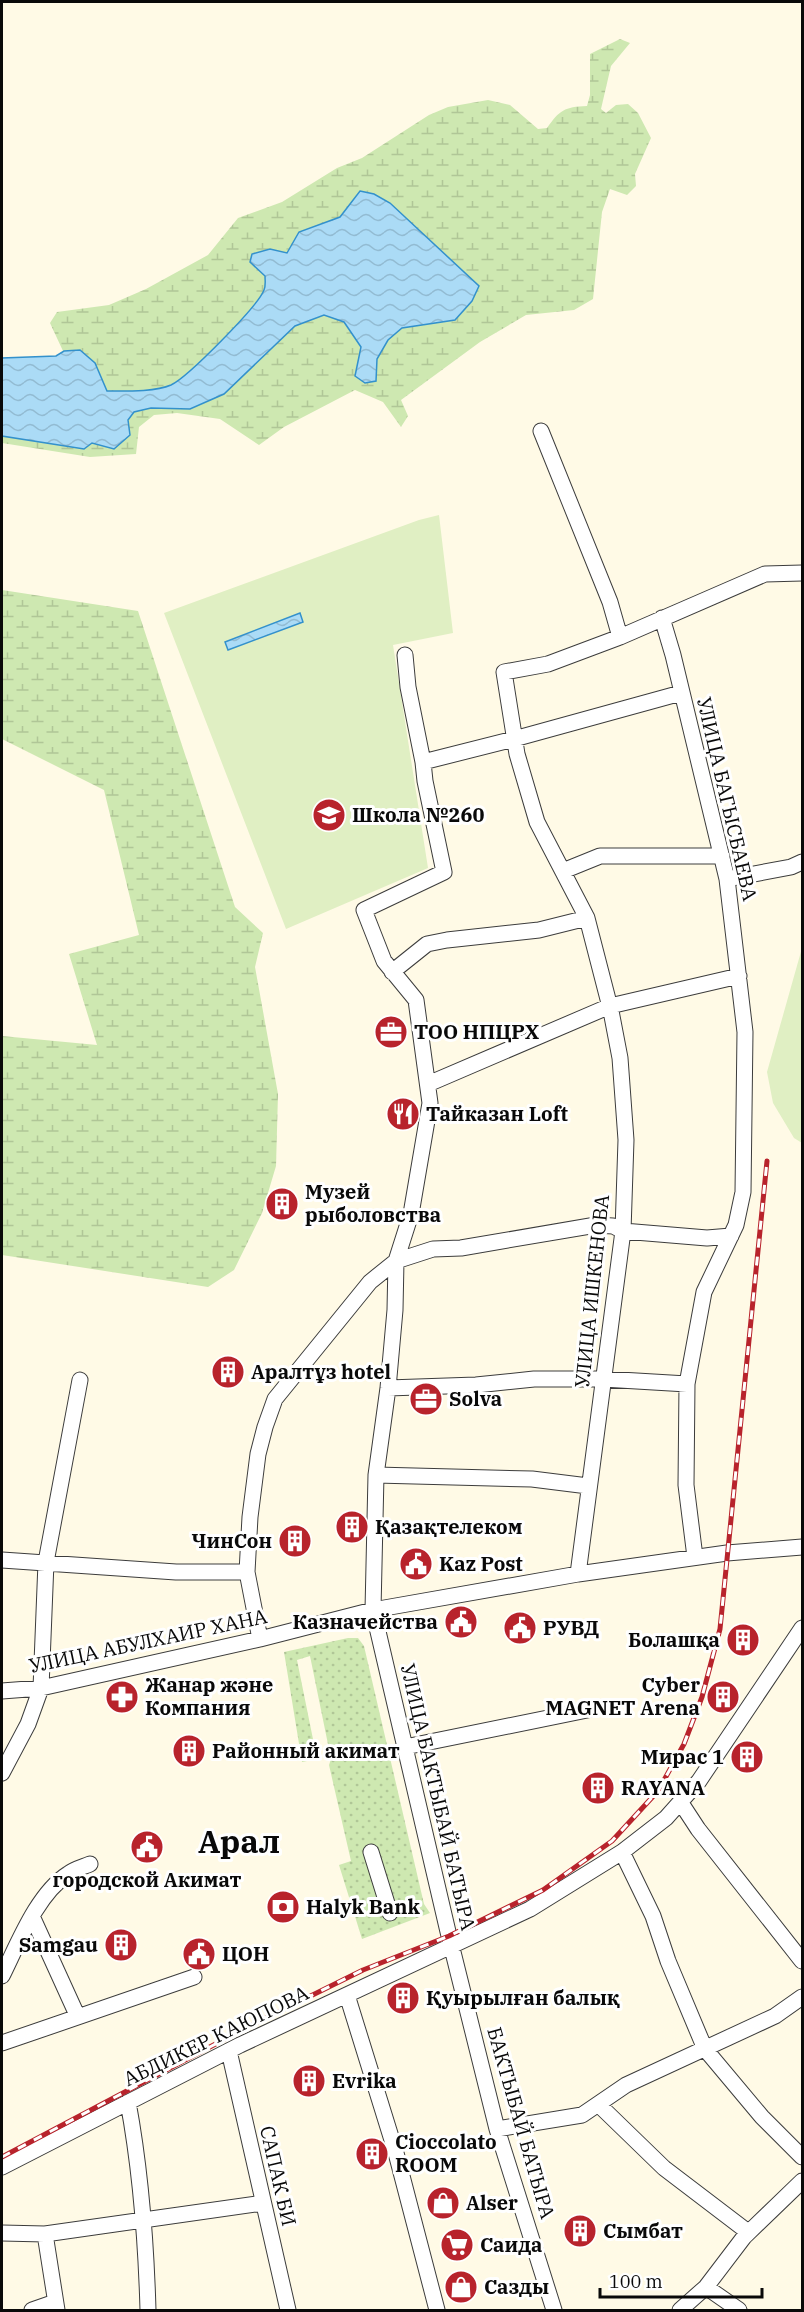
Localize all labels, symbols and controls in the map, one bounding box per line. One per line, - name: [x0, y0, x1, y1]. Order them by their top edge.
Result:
- street label: УЛИЦА БАГЫСБАЕВА: [691, 694, 764, 904]
- school or university icon: Школа №260: [311, 797, 347, 833]
- place label: Школа №260: [352, 801, 485, 828]
- office icon: ТОО НПЦРХ: [373, 1014, 409, 1050]
- place label: ТОО НПЦРХ: [414, 1018, 540, 1045]
- restaurant icon: Тайказан Loft: [385, 1096, 421, 1132]
- place label: Тайказан Loft: [426, 1100, 568, 1127]
- place label: Музей рыболовства: [305, 1178, 441, 1228]
- building icon: Музей рыболовства: [264, 1186, 300, 1222]
- street label: УЛИЦА ИШКЕНОВА: [568, 1193, 615, 1389]
- building icon: Аралтұз hotel: [210, 1354, 246, 1390]
- place label: Аралтұз hotel: [251, 1358, 391, 1385]
- office icon: Solva: [408, 1381, 444, 1417]
- place label: Solva: [449, 1385, 502, 1412]
- building icon: Қазақтелеком: [334, 1509, 370, 1545]
- place label: Қазақтелеком: [375, 1513, 523, 1540]
- building icon: ЧинСон: [277, 1523, 313, 1559]
- place label: ЧинСон: [191, 1527, 272, 1554]
- public building icon: Kaz Post: [398, 1546, 434, 1582]
- place label: Kaz Post: [439, 1550, 523, 1577]
- street label: УЛИЦА АБУЛХАИР ХАНА: [26, 1602, 270, 1679]
- public building icon: Казначейства: [443, 1604, 479, 1640]
- place label: Казначейства: [293, 1608, 438, 1635]
- public building icon: РУВД: [502, 1610, 538, 1646]
- place label: РУВД: [543, 1614, 599, 1641]
- building icon: Болашқа: [725, 1622, 761, 1658]
- place label: Болашқа: [628, 1626, 720, 1653]
- street label: УЛИЦА БАКТЫБАЙ БАТЫРА: [395, 1661, 482, 1933]
- place label: Жанар және Компания: [145, 1671, 273, 1721]
- place label: Cyber MAGNET Arena: [546, 1671, 700, 1721]
- pharmacy icon: Жанар және Компания: [104, 1679, 140, 1715]
- building icon: Cyber MAGNET Arena: [705, 1679, 741, 1715]
- building icon: Районный акимат: [171, 1733, 207, 1769]
- place label: Районный акимат: [212, 1737, 400, 1764]
- building icon: Мирас 1: [729, 1739, 765, 1775]
- place label: Мирас 1: [641, 1743, 724, 1770]
- building icon: RAYANA: [580, 1770, 616, 1806]
- place label: RAYANA: [621, 1774, 705, 1801]
- district label: Арал: [198, 1820, 280, 1862]
- public building icon: городской Акимат: [129, 1829, 165, 1865]
- place label: городской Акимат: [53, 1866, 241, 1893]
- bank icon: Halyk Bank: [265, 1889, 301, 1925]
- place label: Halyk Bank: [306, 1893, 420, 1920]
- building icon: Samgau: [103, 1927, 139, 1963]
- place label: Samgau: [19, 1931, 98, 1958]
- public building icon: ЦОН: [181, 1936, 217, 1972]
- place label: ЦОН: [222, 1940, 269, 1967]
- street label: АБДИКЕР КАЮПОВА: [118, 1979, 313, 2092]
- building icon: Қуырылған балық: [385, 1980, 421, 2016]
- place label: Қуырылған балық: [426, 1984, 620, 2011]
- street label: БАКТЫБАЙ БАТЫРА: [481, 2024, 562, 2222]
- building icon: Evrika: [291, 2063, 327, 2099]
- place label: Evrika: [332, 2067, 397, 2094]
- street label: САПАК БИ: [254, 2123, 303, 2229]
- place label: Cioccolato ROOM: [395, 2128, 497, 2178]
- building icon: Cioccolato ROOM: [354, 2136, 390, 2172]
- shop icon: Alser: [425, 2185, 461, 2221]
- place label: Alser: [466, 2189, 518, 2216]
- building icon: Сымбат: [562, 2213, 598, 2249]
- place label: Сымбат: [603, 2217, 683, 2244]
- supermarket icon: Саида: [439, 2227, 475, 2263]
- place label: Саида: [480, 2231, 543, 2258]
- scale bar: [600, 2261, 762, 2299]
- shop icon: Сазды: [443, 2269, 479, 2305]
- text: 100 m: [609, 2270, 663, 2293]
- place label: Сазды: [484, 2273, 549, 2300]

